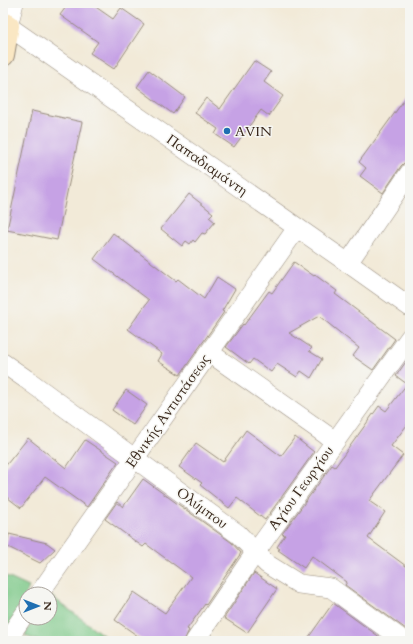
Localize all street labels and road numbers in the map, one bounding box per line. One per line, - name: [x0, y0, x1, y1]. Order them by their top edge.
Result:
- street label: Παπαδιαμάντη: [163, 130, 251, 200]
- street label: Εθνικής Αντιστάσεως: [122, 350, 214, 472]
- street label: Αγίου Γεωργίου: [264, 442, 338, 534]
- street label: Ολύμπου: [173, 483, 231, 533]

